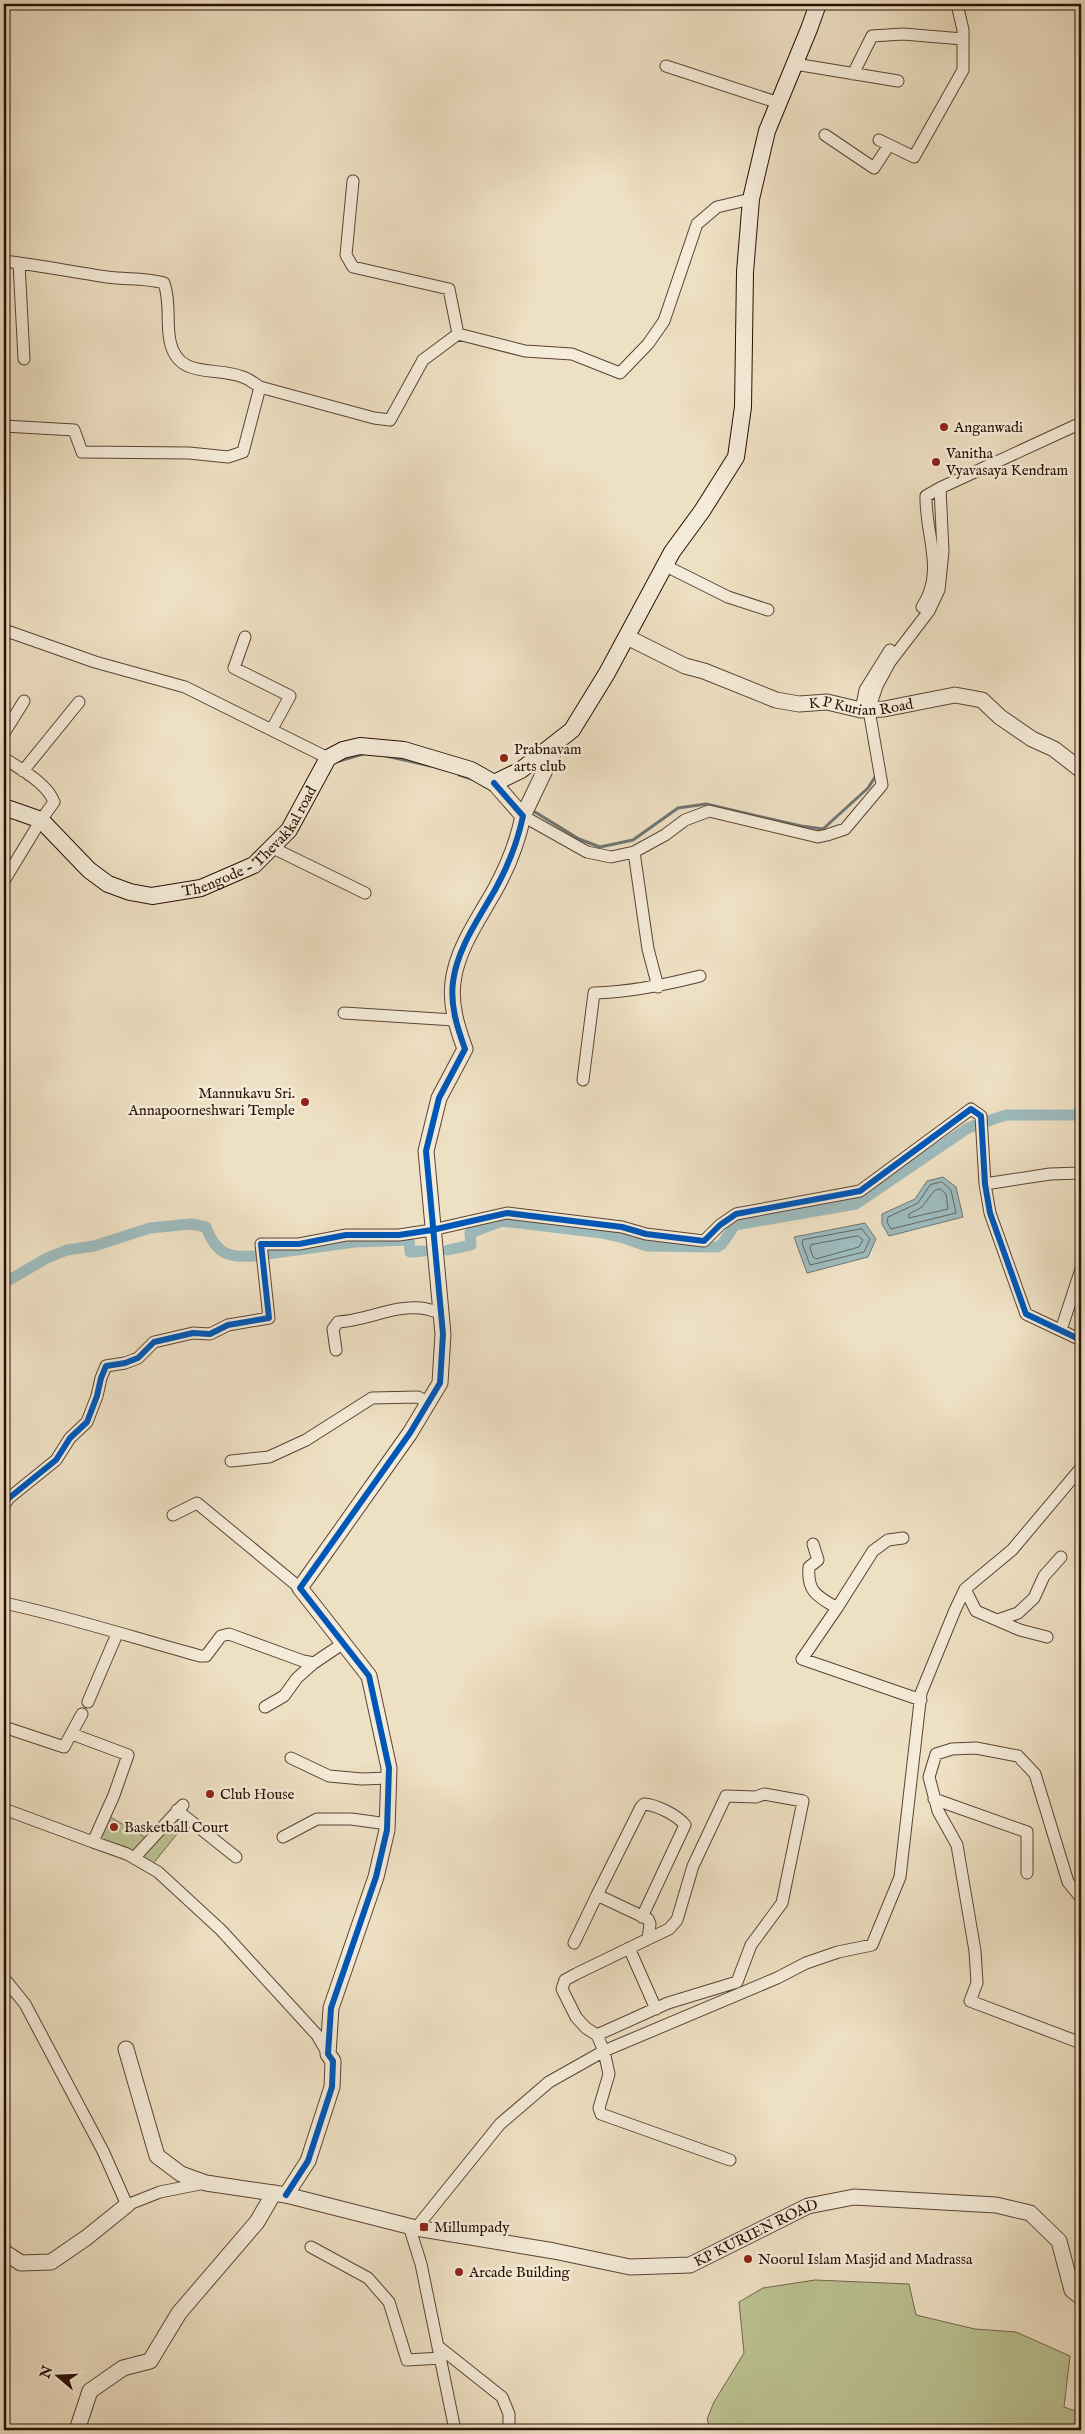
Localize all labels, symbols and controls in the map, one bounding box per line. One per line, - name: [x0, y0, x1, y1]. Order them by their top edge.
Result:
- place label: Anganwadi: [953, 418, 1023, 437]
- marker: Anganwadi: [938, 421, 950, 433]
- place label: Vanitha Vyavasaya Kendram: [945, 444, 1069, 480]
- marker: Vanitha Vyavasaya Kendram: [930, 456, 942, 468]
- street label: K P Kurian Road: [808, 692, 916, 720]
- place label: Prabnavam arts club: [514, 740, 582, 776]
- marker: Prabnavam arts club: [498, 752, 510, 764]
- street label: Thengode - Thevakkal road: [181, 782, 322, 901]
- place label: Mannukavu Sri. Annapoorneshwari Temple: [128, 1084, 295, 1120]
- marker: Mannukavu Sri. Annapoorneshwari Temple: [299, 1096, 311, 1108]
- place label: Club House: [220, 1785, 295, 1804]
- marker: Club House: [204, 1788, 216, 1800]
- place label: Basketball Court: [124, 1818, 229, 1837]
- marker: Basketball Court: [108, 1821, 120, 1833]
- street label: KP KURIEN ROAD: [691, 2195, 819, 2272]
- place label: Millumpady: [434, 2218, 510, 2237]
- marker: Millumpady: [418, 2221, 430, 2233]
- place label: Noorul Islam Masjid and Madrassa: [758, 2250, 973, 2269]
- marker: Noorul Islam Masjid and Madrassa: [742, 2253, 754, 2265]
- place label: Arcade Building: [468, 2263, 570, 2282]
- marker: Arcade Building: [453, 2266, 465, 2278]
- north arrow: [32, 2352, 82, 2402]
- text: N: [36, 2363, 57, 2382]

